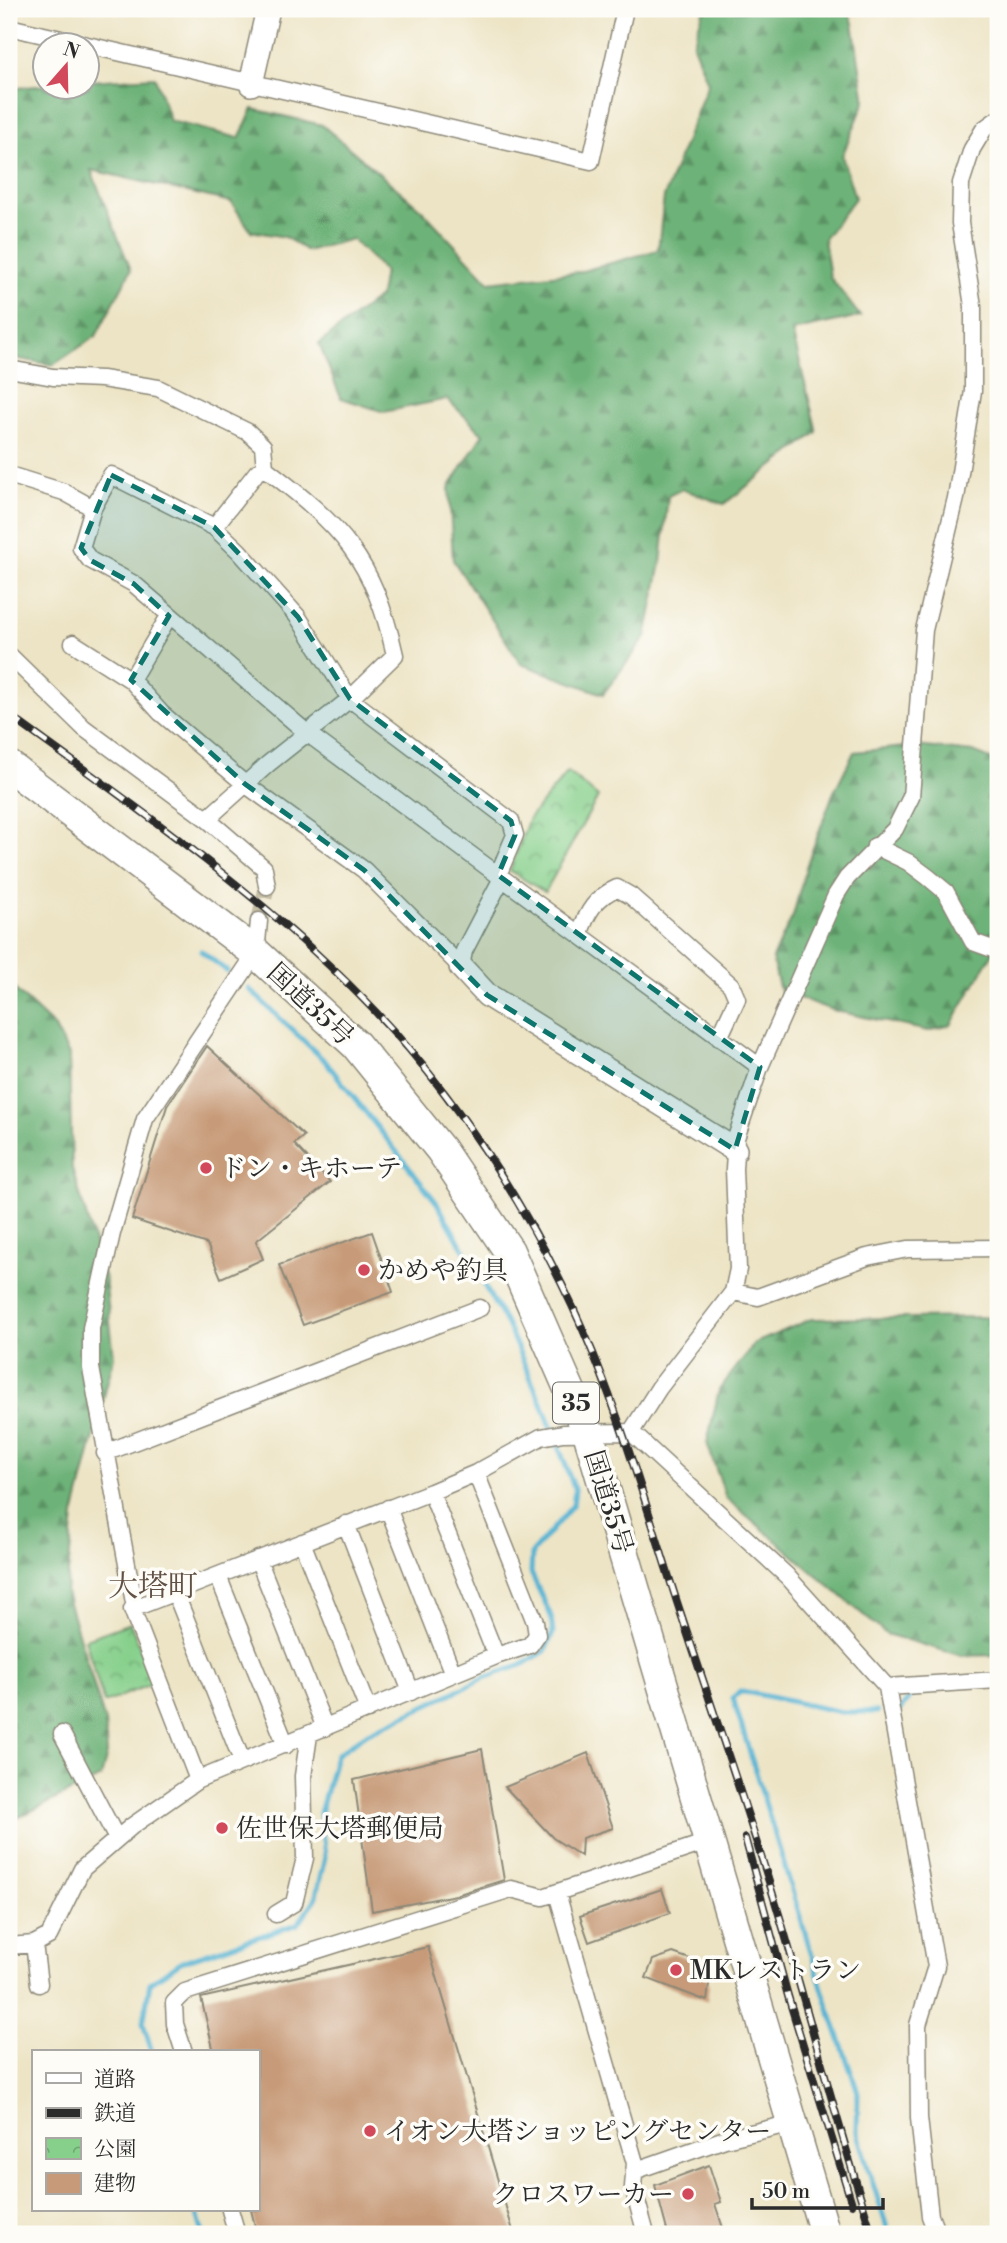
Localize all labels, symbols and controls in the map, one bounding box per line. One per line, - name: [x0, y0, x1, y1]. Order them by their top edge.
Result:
- north arrow: [32, 32, 102, 102]
- text: N: [60, 37, 83, 65]
- street label: 国道35号: [260, 957, 360, 1053]
- place label: ドン・キホーテ: [220, 1153, 402, 1185]
- marker: ドン・キホーテ: [198, 1160, 214, 1176]
- place label: かめや釣具: [378, 1255, 508, 1287]
- marker: かめや釣具: [356, 1262, 372, 1278]
- road number: 35: [553, 1382, 599, 1423]
- street label: 国道35号: [577, 1447, 639, 1558]
- district label: 大塔町: [108, 1568, 198, 1606]
- place label: 佐世保大塔郵便局: [236, 1813, 444, 1845]
- marker: 佐世保大塔郵便局: [214, 1820, 230, 1836]
- place label: MKレストラン: [690, 1955, 861, 1987]
- marker: MKレストラン: [668, 1962, 684, 1978]
- legend: [32, 2050, 259, 2212]
- text: 道路: [94, 2067, 136, 2093]
- text: 鉄道: [94, 2101, 136, 2127]
- place label: イオン大塔ショッピングセンター: [384, 2116, 771, 2148]
- marker: イオン大塔ショッピングセンター: [362, 2123, 378, 2139]
- text: 公園: [94, 2137, 136, 2163]
- scale bar: [752, 2166, 883, 2210]
- text: 建物: [94, 2171, 136, 2197]
- place label: クロスワーカー: [493, 2179, 674, 2211]
- text: 50 m: [762, 2179, 810, 2205]
- marker: クロスワーカー: [680, 2186, 696, 2202]

